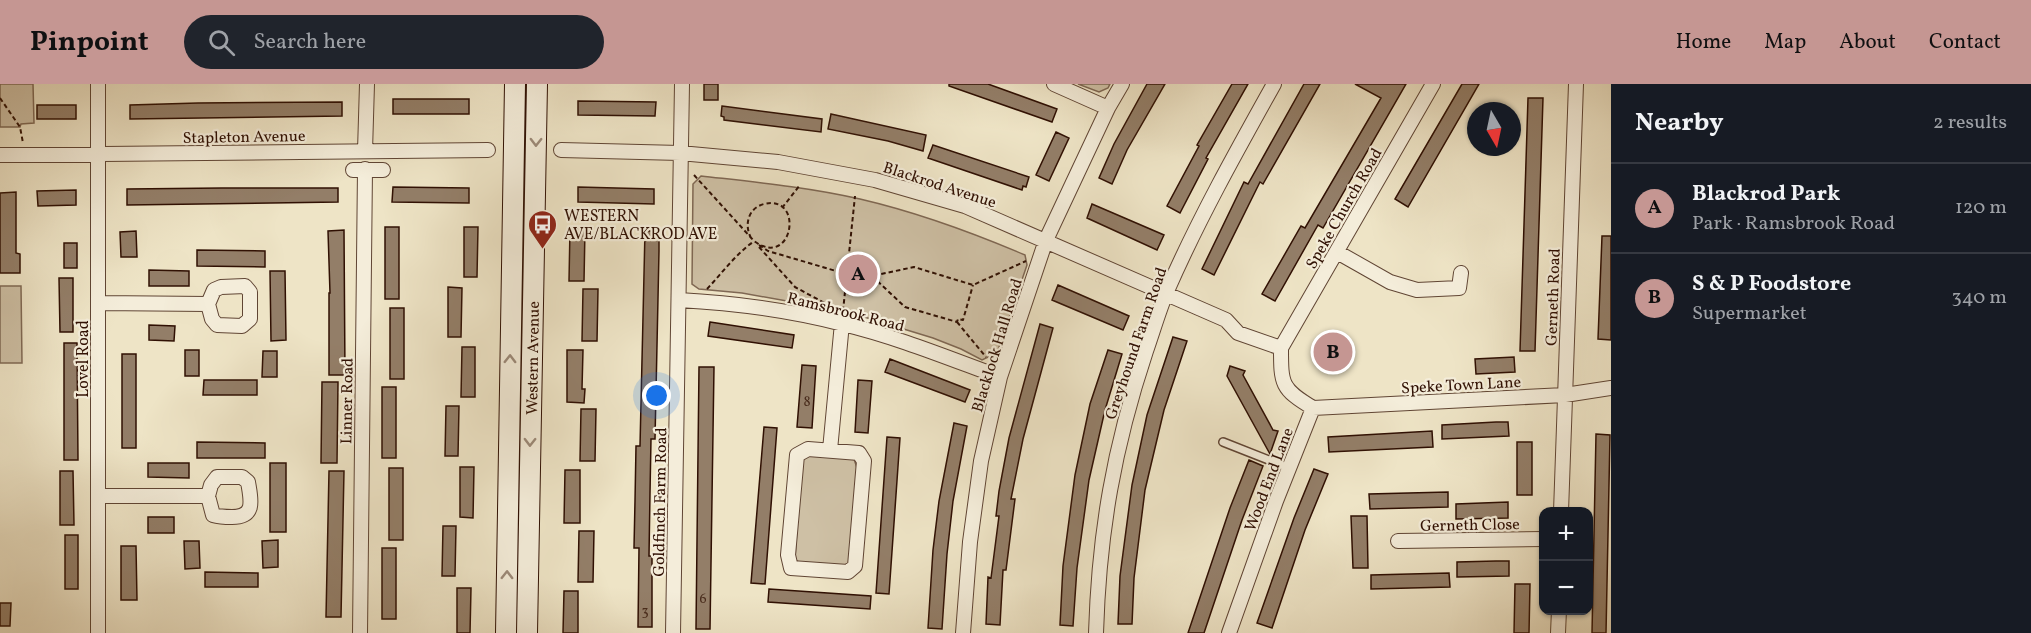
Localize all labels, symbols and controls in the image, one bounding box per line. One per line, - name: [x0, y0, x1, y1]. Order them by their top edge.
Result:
- search box: [184, 15, 604, 69]
- text: Pinpoint: [30, 23, 148, 62]
- icon: search: [205, 26, 238, 59]
- text: Search here: [253, 27, 366, 58]
- text: Home: [1676, 28, 1731, 57]
- text: Map: [1764, 28, 1806, 57]
- text: About: [1839, 28, 1896, 57]
- text: Contact: [1929, 28, 2001, 57]
- north arrow: [1467, 102, 1521, 156]
- text: Nearby: [1635, 105, 1724, 141]
- text: 2 results: [1933, 109, 2007, 137]
- street label: Stapleton Avenue: [182, 126, 306, 150]
- one-way arrow: [529, 138, 542, 147]
- street label: Speke Church Road: [1301, 145, 1388, 273]
- street label: Blackrod Avenue: [880, 157, 999, 215]
- text: Blackrod Park: [1692, 179, 1840, 210]
- text: A: [1647, 194, 1662, 222]
- text: 120 m: [1955, 194, 2007, 222]
- place label: WESTERN AVE/BLACKROD AVE: [564, 206, 717, 246]
- bus stop icon: WESTERN AVE/BLACKROD AVE: [527, 208, 559, 250]
- text: Park · Ramsbrook Road: [1692, 210, 1895, 238]
- street label: Gerneth Road: [1541, 248, 1567, 346]
- pin: A: [838, 252, 878, 297]
- street label: Greyhound Farm Road: [1100, 265, 1173, 423]
- text: S & P Foodstore: [1692, 269, 1851, 300]
- street label: Blacklock Hall Road: [967, 276, 1029, 415]
- text: B: [1648, 284, 1661, 312]
- text: 340 m: [1951, 284, 2007, 312]
- street label: Ramsbrook Road: [784, 288, 907, 338]
- text: Supermarket: [1692, 300, 1807, 328]
- street label: Western Avenue: [522, 301, 546, 415]
- street label: Lovel Road: [73, 320, 95, 398]
- pin: B: [1314, 330, 1352, 374]
- one-way arrow: [504, 354, 516, 363]
- street label: Linner Road: [336, 358, 360, 444]
- street label: Speke Town Lane: [1401, 372, 1522, 400]
- your location: [642, 381, 671, 410]
- house number: 8: [803, 393, 811, 412]
- street label: Wood End Lane: [1240, 425, 1300, 535]
- street label: Goldfinch Farm Road: [649, 427, 673, 577]
- one-way arrow: [524, 438, 537, 447]
- map controls: [1539, 507, 1593, 615]
- button: +: [1539, 507, 1593, 561]
- street label: Gerneth Close: [1420, 514, 1520, 538]
- button: −: [1539, 561, 1593, 615]
- one-way arrow: [501, 570, 513, 579]
- house number: 6: [699, 590, 707, 609]
- house number: 3: [641, 602, 649, 621]

